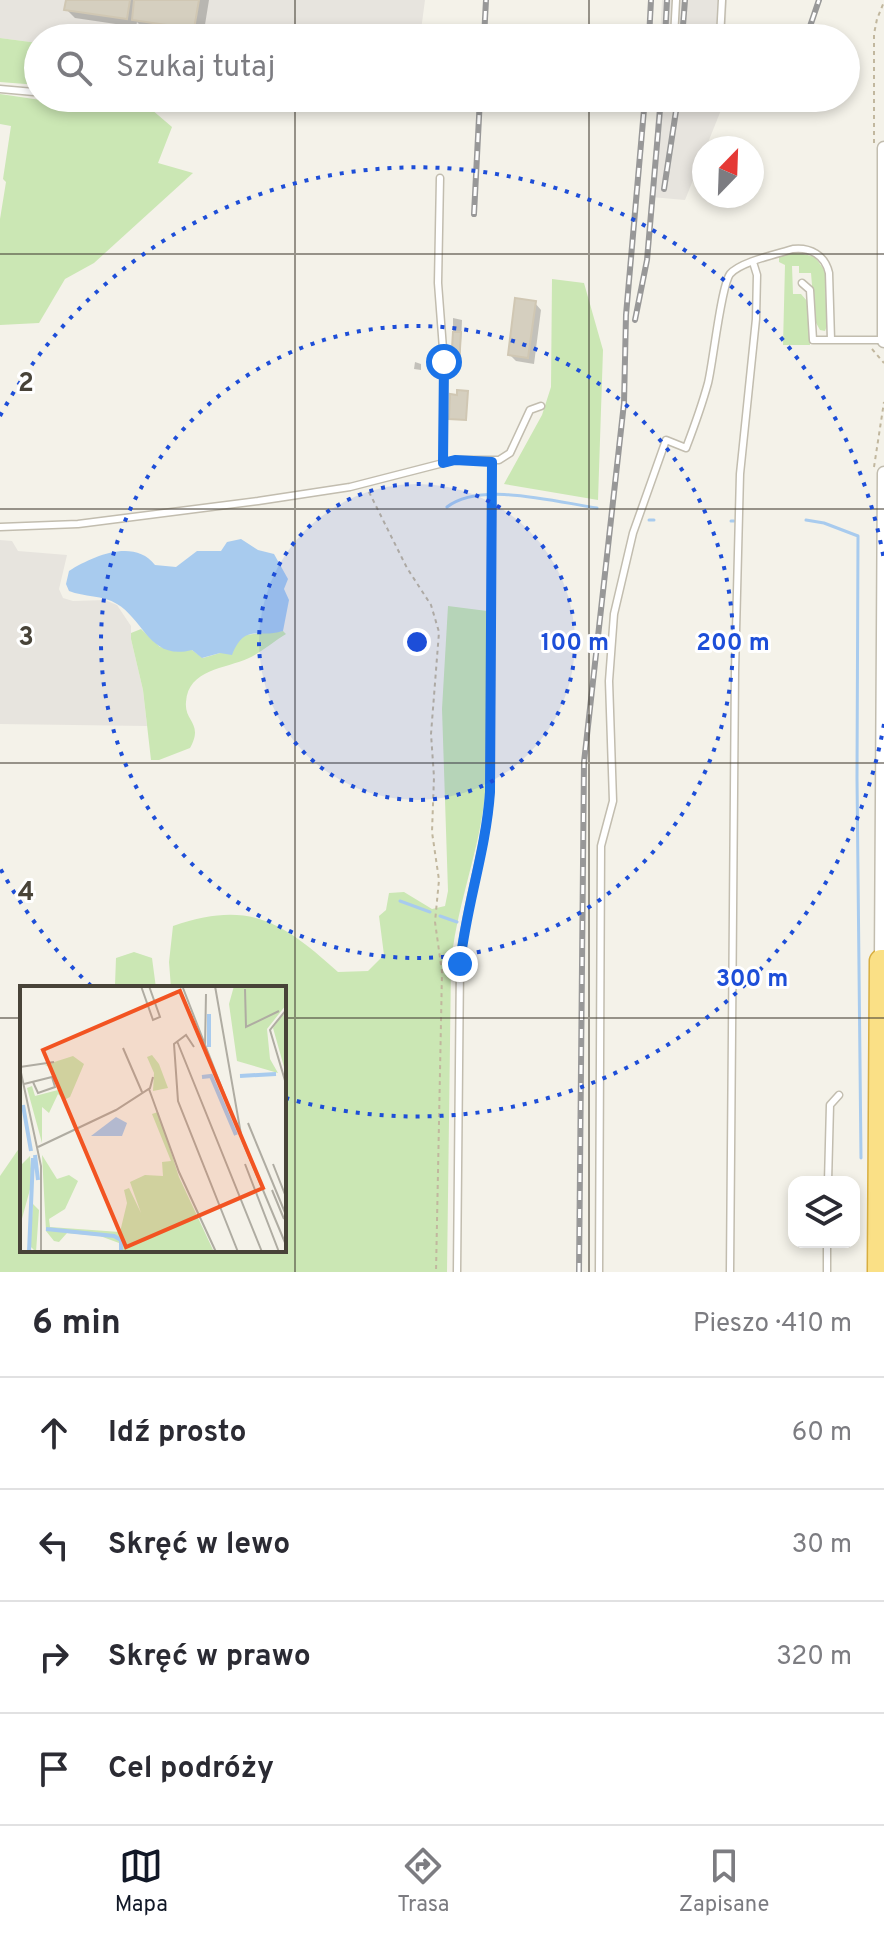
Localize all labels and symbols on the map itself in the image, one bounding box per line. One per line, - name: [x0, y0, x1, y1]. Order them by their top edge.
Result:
- north arrow: [692, 136, 764, 208]
- route start: [426, 344, 462, 380]
- text: 2: [18, 368, 34, 401]
- text: 3: [18, 622, 34, 655]
- centre of rings: [403, 628, 431, 656]
- text: 100 m: [541, 629, 609, 659]
- text: 200 m: [696, 629, 770, 659]
- text: 4: [18, 877, 34, 910]
- route end: [442, 946, 478, 982]
- text: 300 m: [716, 965, 788, 995]
- inset map: [20, 986, 286, 1252]

